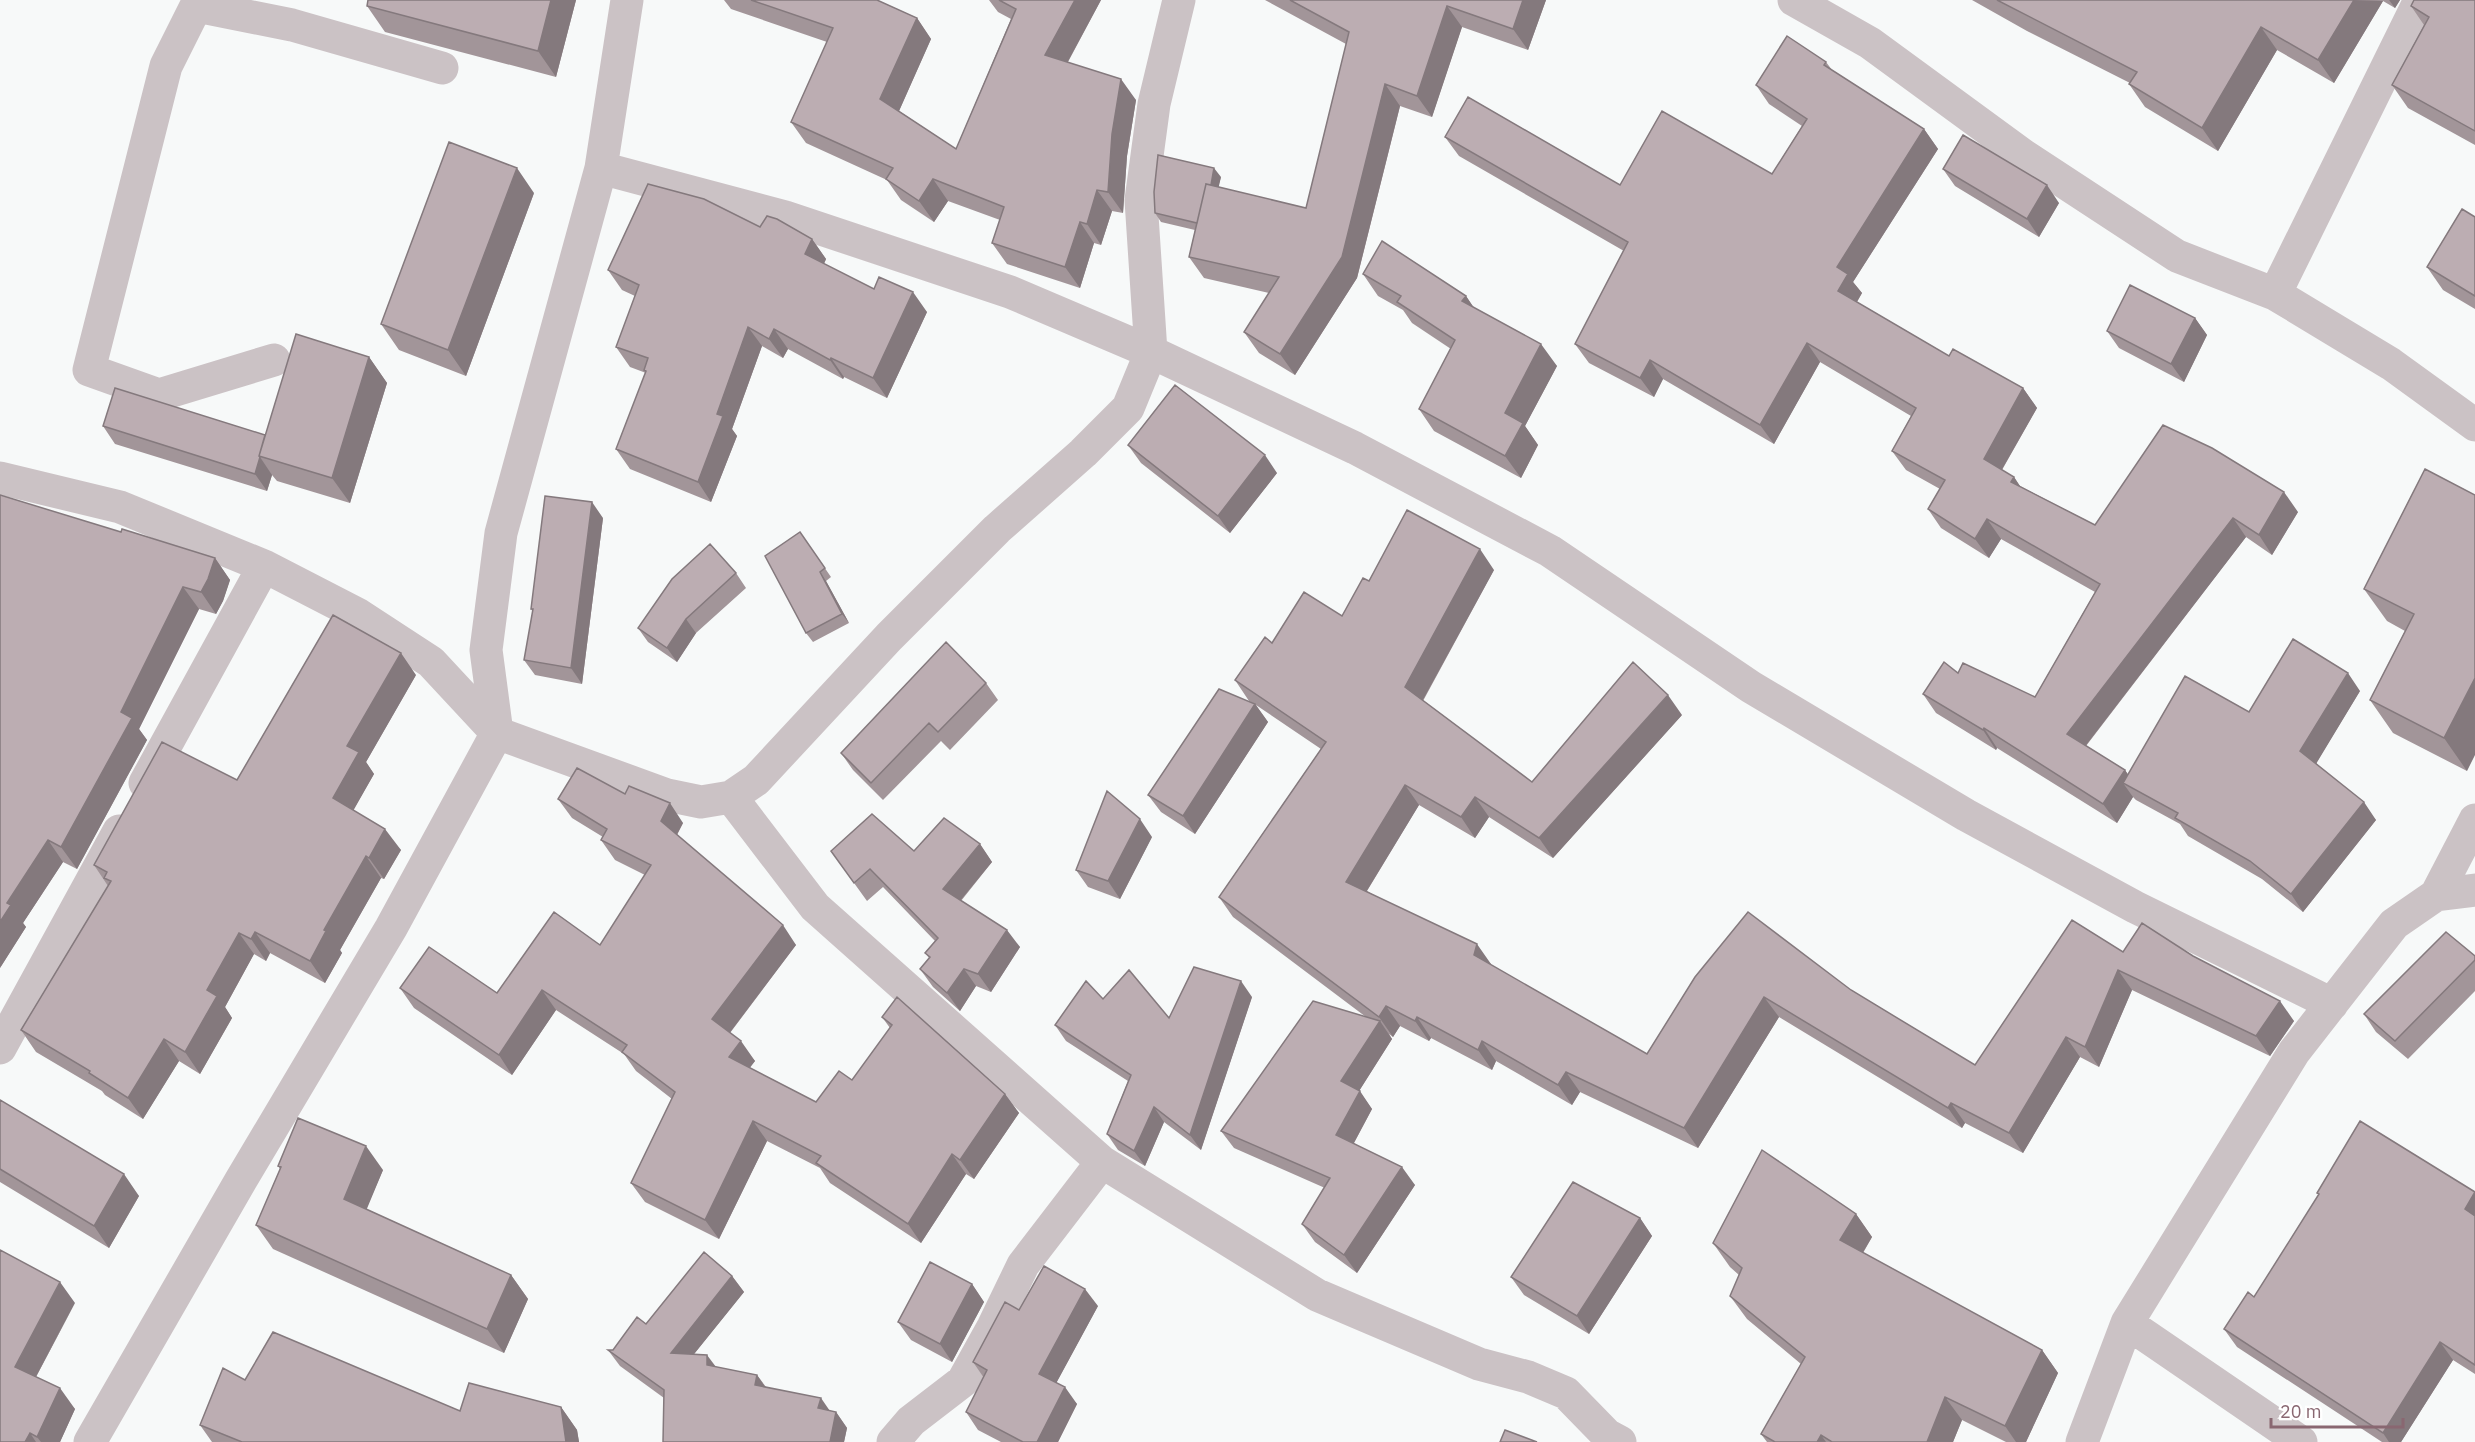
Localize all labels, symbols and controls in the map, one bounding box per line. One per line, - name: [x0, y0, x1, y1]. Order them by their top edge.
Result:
- scale bar: [2271, 1391, 2403, 1429]
- text: 20 m: [2280, 1400, 2322, 1423]

